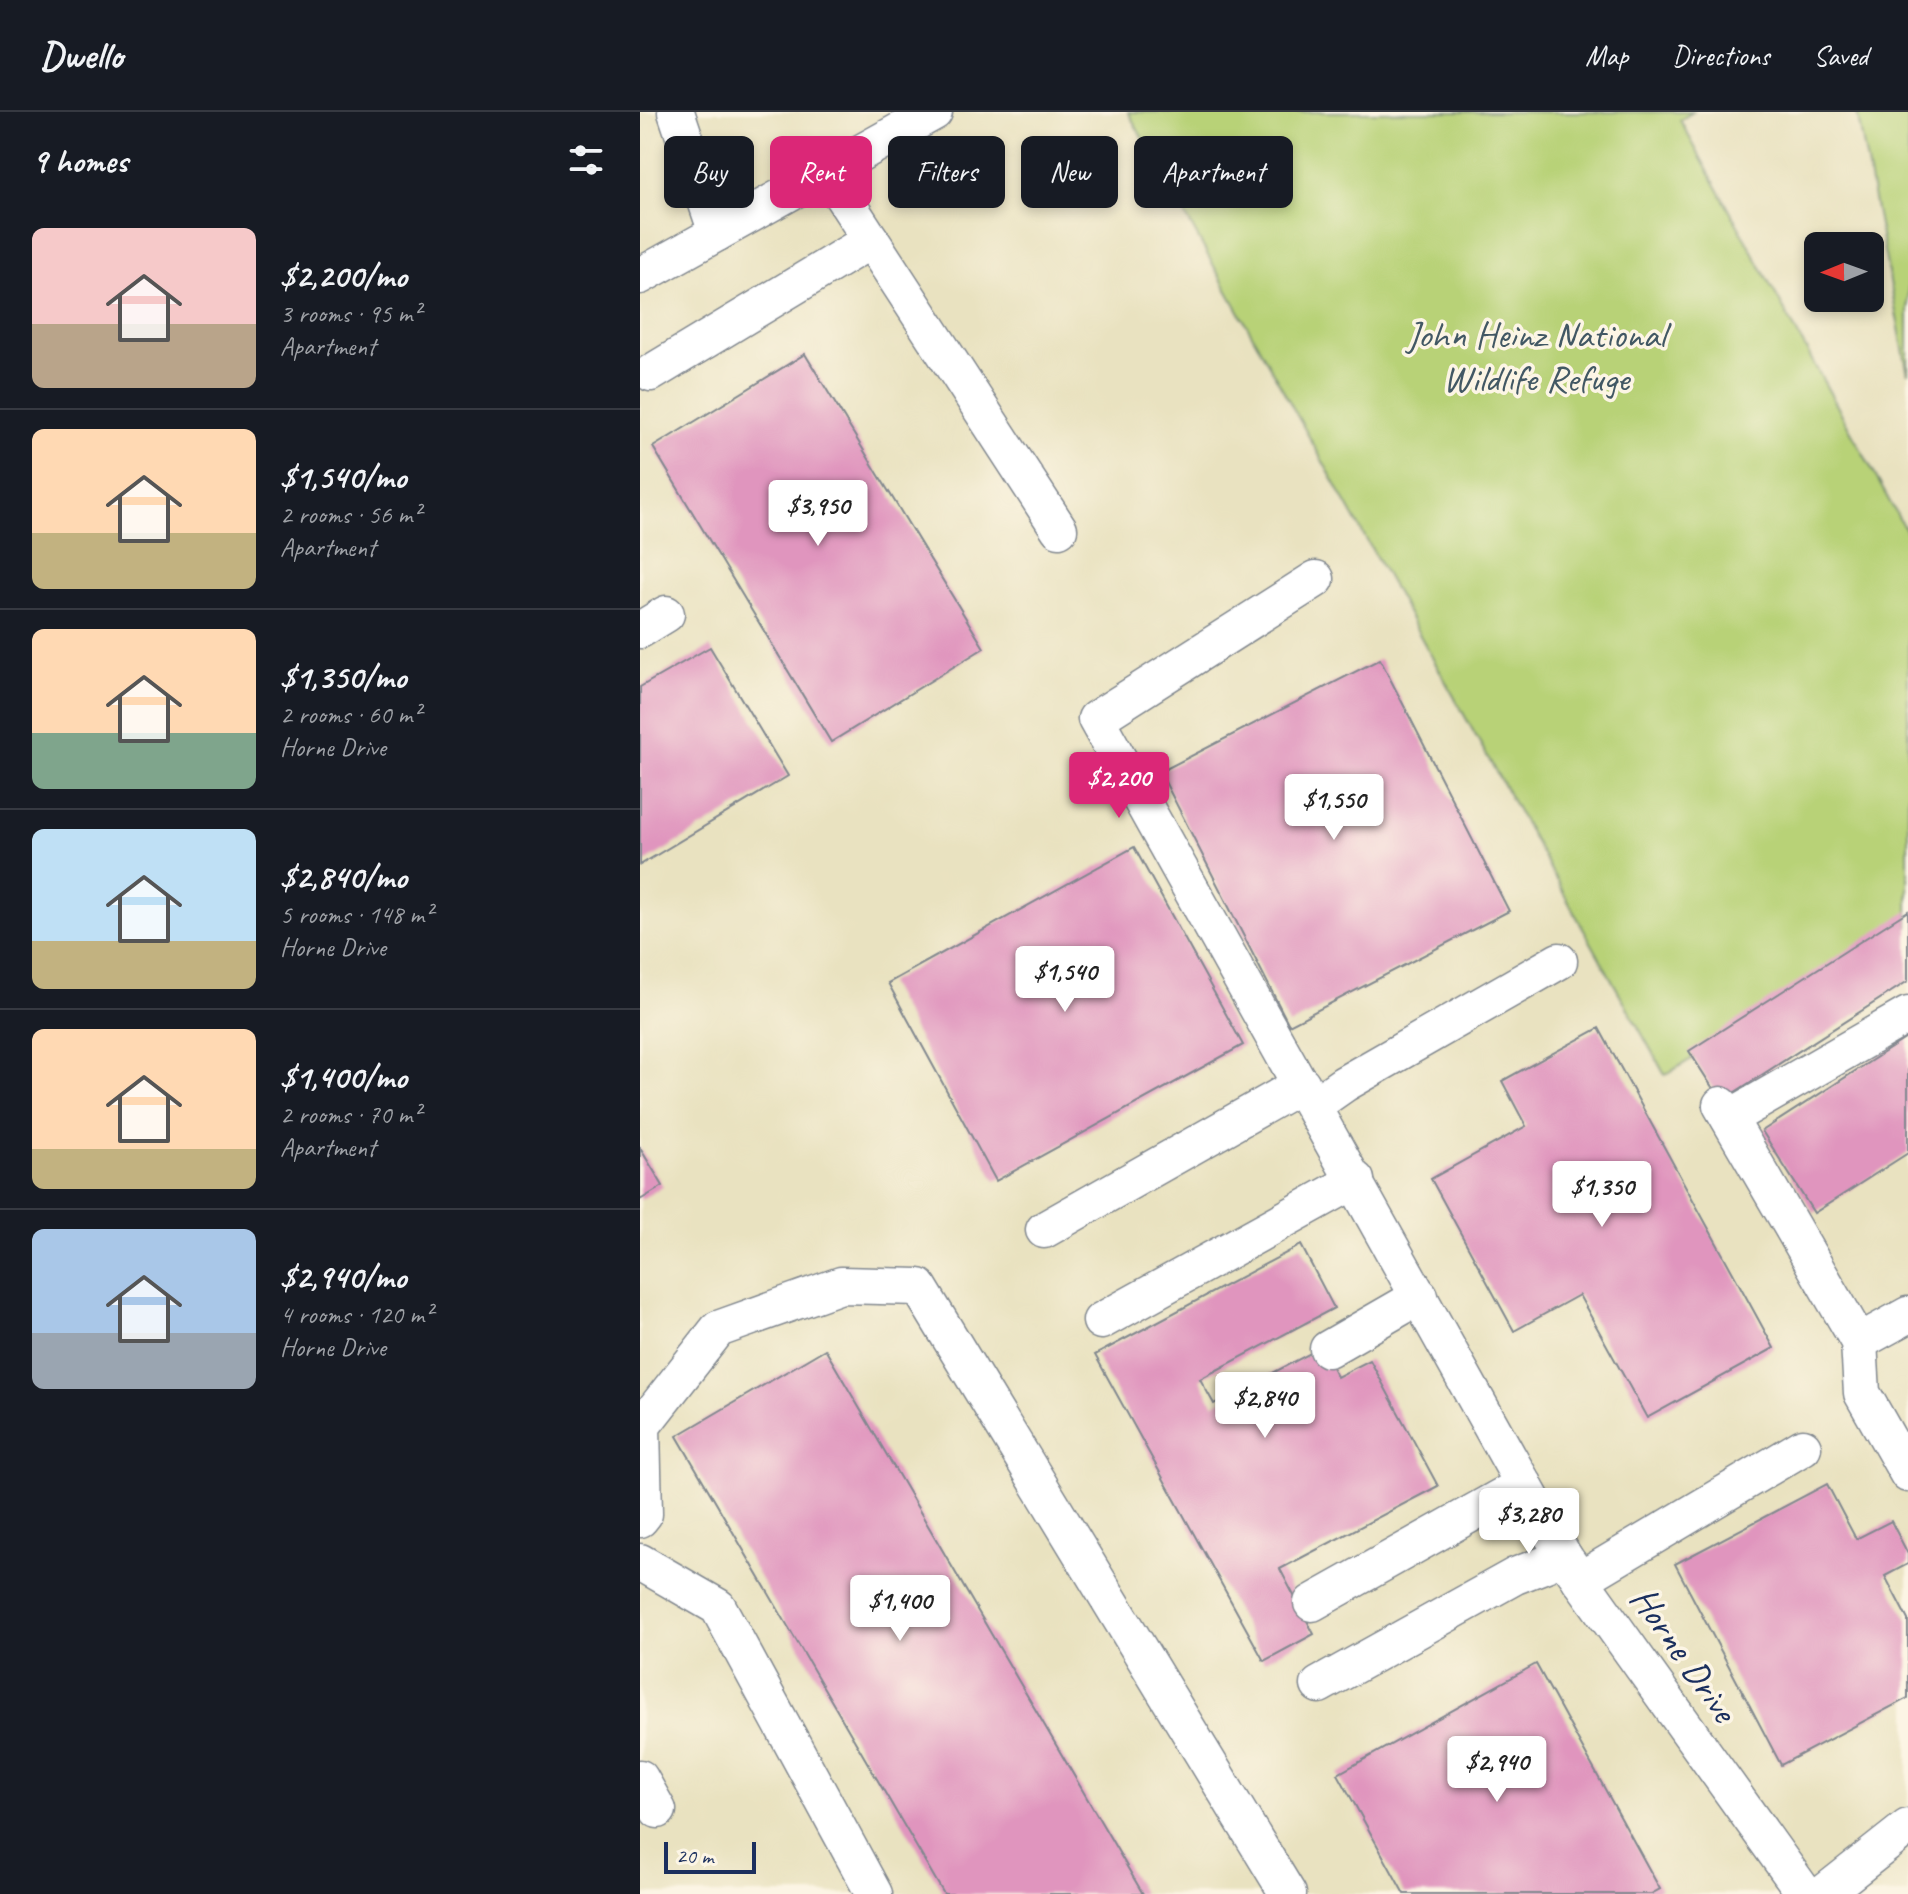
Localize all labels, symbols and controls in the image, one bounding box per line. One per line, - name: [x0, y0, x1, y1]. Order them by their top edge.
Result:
- text: Dwello: [40, 32, 123, 79]
- text: Map: [1585, 38, 1628, 73]
- text: Directions: [1672, 38, 1770, 73]
- text: Saved: [1814, 38, 1868, 73]
- chip: Buy: [664, 136, 754, 208]
- chip: Rent: [770, 136, 872, 208]
- chip: Filters: [888, 136, 1005, 208]
- chip: New: [1021, 136, 1118, 208]
- chip: Apartment: [1134, 136, 1293, 208]
- icon: filters: [564, 138, 608, 182]
- text: 9 homes: [32, 139, 128, 182]
- north arrow: [1804, 232, 1884, 312]
- map controls: [1804, 232, 1884, 312]
- text: $2,200/mo: [280, 254, 407, 297]
- icon: home: [96, 260, 192, 356]
- text: 3 rooms · 95 m²: [280, 297, 421, 330]
- park label: John Heinz National Wildlife Refuge: [1404, 311, 1672, 402]
- text: Apartment: [280, 330, 376, 363]
- text: $1,540/mo: [280, 455, 406, 498]
- icon: home: [96, 461, 192, 557]
- pin: $3,950: [753, 480, 883, 548]
- text: $3,950: [787, 489, 849, 522]
- text: 2 rooms · 56 m²: [280, 498, 421, 531]
- text: Apartment: [280, 531, 376, 564]
- text: $1,350/mo: [280, 655, 406, 698]
- icon: home: [96, 661, 192, 757]
- text: 2 rooms · 60 m²: [280, 698, 421, 731]
- text: Horne Drive: [280, 731, 386, 764]
- pin: $2,200: [1054, 752, 1184, 820]
- text: $2,200: [1087, 761, 1151, 794]
- pin: $1,550: [1269, 774, 1399, 842]
- text: $1,550: [1303, 783, 1365, 816]
- text: $2,840/mo: [280, 855, 407, 898]
- icon: home: [96, 861, 192, 957]
- text: 5 rooms · 148 m²: [280, 898, 432, 931]
- text: Horne Drive: [280, 931, 386, 964]
- pin: $1,540: [1000, 946, 1130, 1014]
- text: $1,540: [1033, 955, 1097, 988]
- text: $1,400/mo: [280, 1055, 407, 1098]
- icon: home: [96, 1061, 192, 1157]
- text: 2 rooms · 70 m²: [280, 1098, 421, 1131]
- text: Apartment: [280, 1131, 376, 1164]
- pin: $1,350: [1537, 1161, 1667, 1229]
- text: $1,350: [1570, 1170, 1634, 1203]
- text: $2,940/mo: [280, 1255, 406, 1298]
- icon: home: [96, 1261, 192, 1357]
- text: 4 rooms · 120 m²: [280, 1298, 432, 1331]
- text: Horne Drive: [280, 1331, 386, 1364]
- pin: $2,840: [1200, 1372, 1330, 1440]
- text: $2,840: [1233, 1381, 1297, 1414]
- pin: $3,280: [1464, 1488, 1594, 1556]
- text: $3,280: [1497, 1497, 1561, 1530]
- pin: $1,400: [835, 1575, 965, 1643]
- street label: Horne Drive: [1620, 1577, 1749, 1733]
- text: $1,400: [868, 1584, 932, 1617]
- pin: $2,940: [1432, 1736, 1562, 1804]
- text: $2,940: [1465, 1745, 1529, 1778]
- scale bar: [664, 1838, 756, 1874]
- text: 20 m: [676, 1842, 713, 1870]

